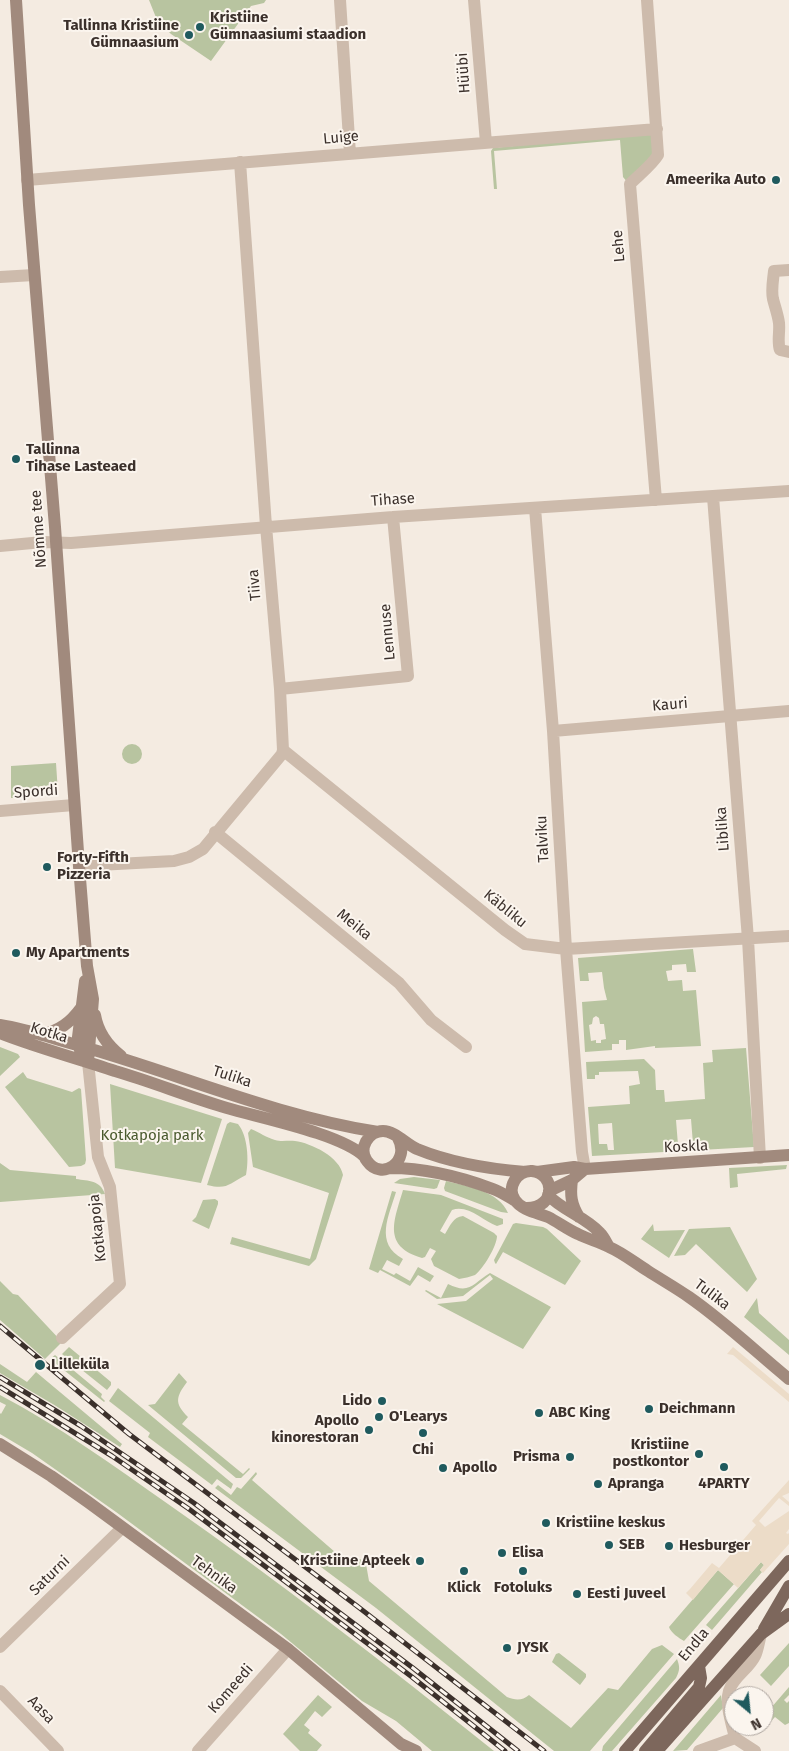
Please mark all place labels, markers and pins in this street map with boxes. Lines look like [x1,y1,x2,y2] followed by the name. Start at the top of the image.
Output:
[210,9,366,44] place label: Kristiine Gümnaasiumi staadion
[63,17,179,52] place label: Tallinna Kristiine Gümnaasium
[194,21,206,33] marker: Kristiine Gümnaasiumi staadion
[183,29,195,41] marker: Tallinna Kristiine Gümnaasium
[666,171,766,189] place label: Ameerika Auto
[770,174,782,186] marker: Ameerika Auto
[26,441,136,476] place label: Tallinna Tihase Lasteaed
[10,453,22,465] marker: Tallinna Tihase Lasteaed
[57,849,129,884] place label: Forty-Fifth Pizzeria
[41,861,53,873] marker: Forty-Fifth Pizzeria
[26,944,129,962] place label: My Apartments
[10,947,22,959] marker: My Apartments
[51,1356,109,1374] place label: Lilleküla
[33,1358,47,1372] marker: Lilleküla
[342,1392,372,1410] place label: Lido
[376,1395,388,1407] marker: Lido
[659,1400,735,1418] place label: Deichmann
[643,1403,655,1415] marker: Deichmann
[549,1404,610,1422] place label: ABC King
[533,1407,545,1419] marker: ABC King
[389,1408,447,1426] place label: O'Learys
[373,1411,385,1423] marker: O'Learys
[271,1412,359,1447] place label: Apollo kinorestoran
[363,1424,375,1436] marker: Apollo kinorestoran
[417,1427,429,1439] marker: Chi
[612,1436,689,1471] place label: Kristiine postkontor
[412,1441,434,1459] place label: Chi
[513,1448,560,1466] place label: Prisma
[693,1448,705,1460] marker: Kristiine postkontor
[564,1451,576,1463] marker: Prisma
[453,1459,497,1477] place label: Apollo
[718,1461,730,1473] marker: 4PARTY
[437,1462,449,1474] marker: Apollo
[608,1475,664,1493] place label: Apranga
[698,1475,750,1493] place label: 4PARTY
[592,1478,604,1490] marker: Apranga
[556,1514,665,1532] place label: Kristiine keskus
[540,1517,552,1529] marker: Kristiine keskus
[619,1536,645,1554] place label: SEB
[679,1537,750,1555] place label: Hesburger
[603,1539,615,1551] marker: SEB
[663,1540,675,1552] marker: Hesburger
[512,1544,544,1562] place label: Elisa
[496,1547,508,1559] marker: Elisa
[300,1552,410,1570] place label: Kristiine Apteek
[414,1555,426,1567] marker: Kristiine Apteek
[458,1565,470,1577] marker: Klick
[517,1565,529,1577] marker: Fotoluks
[447,1579,481,1597] place label: Klick
[494,1579,552,1597] place label: Fotoluks
[587,1585,666,1603] place label: Eesti Juveel
[571,1588,583,1600] marker: Eesti Juveel
[517,1639,548,1657] place label: JYSK
[501,1642,513,1654] marker: JYSK

